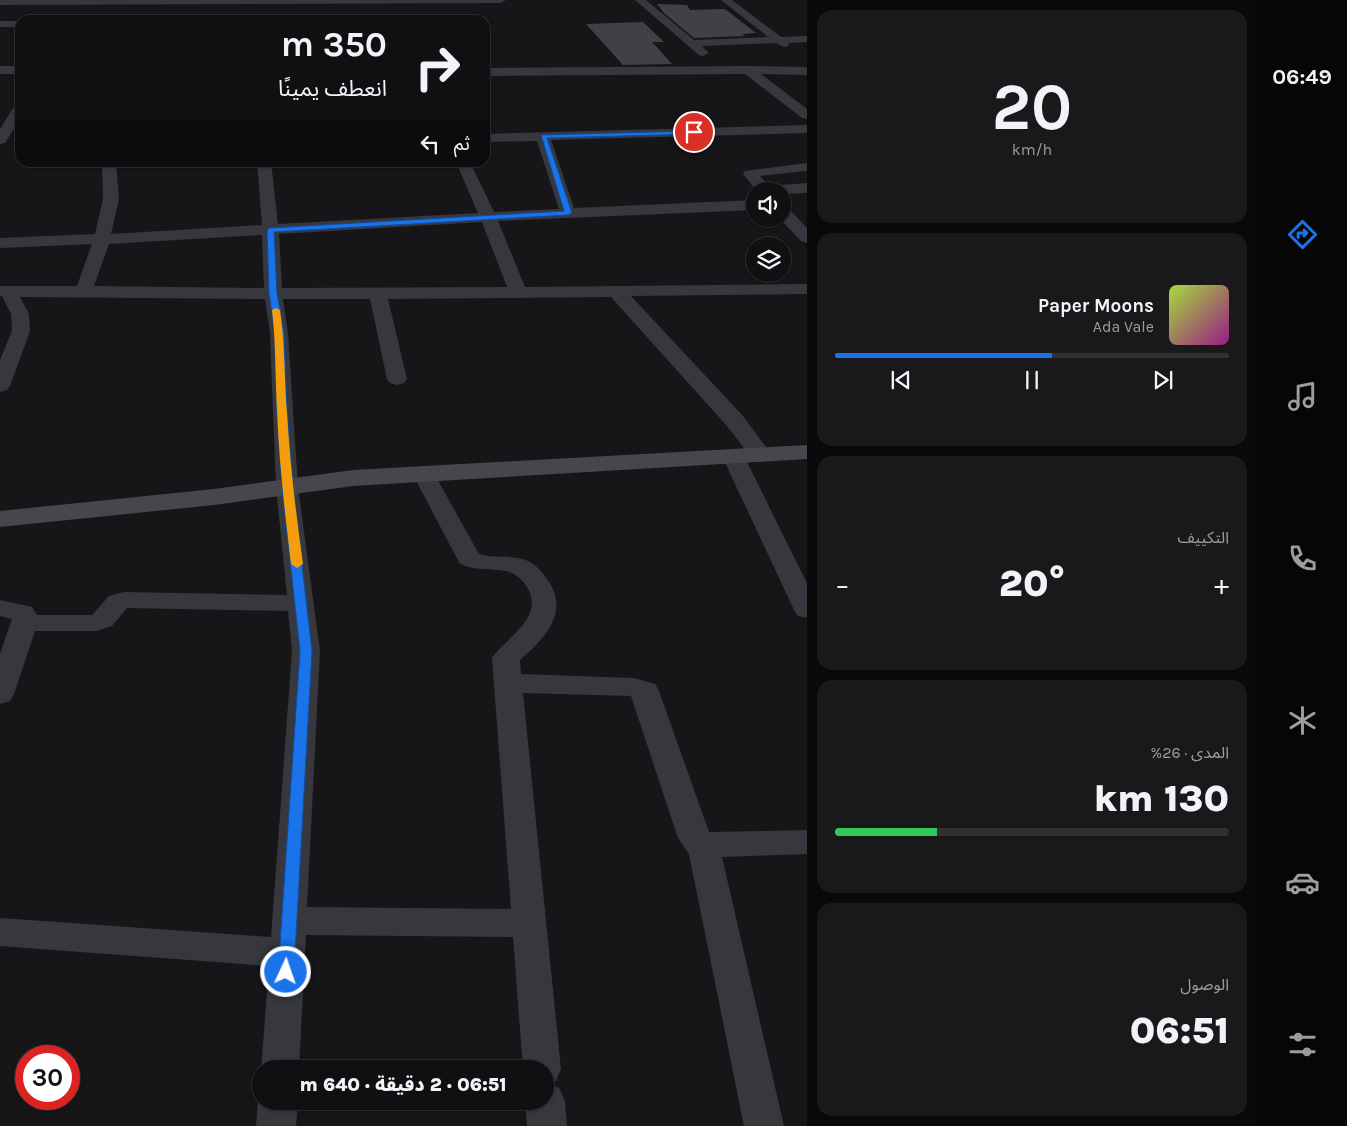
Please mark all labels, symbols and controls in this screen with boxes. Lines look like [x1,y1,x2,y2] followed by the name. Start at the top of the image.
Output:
[281,24,387,65] text: 350 m
[405,35,470,100] icon: right
[1272,64,1332,90] text: 06:49
[992,69,1072,145] text: 20
[278,76,387,102] text: انعطف يمينًا
[673,111,715,153] pin
[680,118,708,146] icon: arrive
[416,130,444,158] icon: left
[454,133,470,155] text: ثم
[1012,140,1052,159] text: km/h
[746,182,791,282] map controls
[746,182,791,227] button: sound
[1285,217,1320,252] icon: directions
[746,237,791,282] button: layers
[1038,295,1154,317] text: Paper Moons
[1093,317,1154,336] text: Ada Vale
[887,366,915,394] icon: previous
[1018,366,1046,394] icon: pause
[1149,366,1177,394] icon: next
[1285,379,1320,414] icon: music
[1177,528,1229,547] text: التكييف
[1285,541,1320,576] icon: phone
[999,561,1065,606] text: 20°
[835,568,850,601] text: −
[1214,568,1229,601] text: +
[1285,703,1320,738] icon: climate
[1151,743,1229,762] text: المدى · 26%
[1093,776,1229,821] text: 130 km
[1285,865,1320,900] icon: car
[259,945,311,997] position arrow
[1180,975,1229,994] text: الوصول
[1130,1008,1229,1053] text: 06:51
[1285,1027,1320,1062] icon: filters
[15,1045,80,1110] speed limit sign: 30
[300,1074,507,1096] text: 06:51 · 2 دقيقة · 640 m

